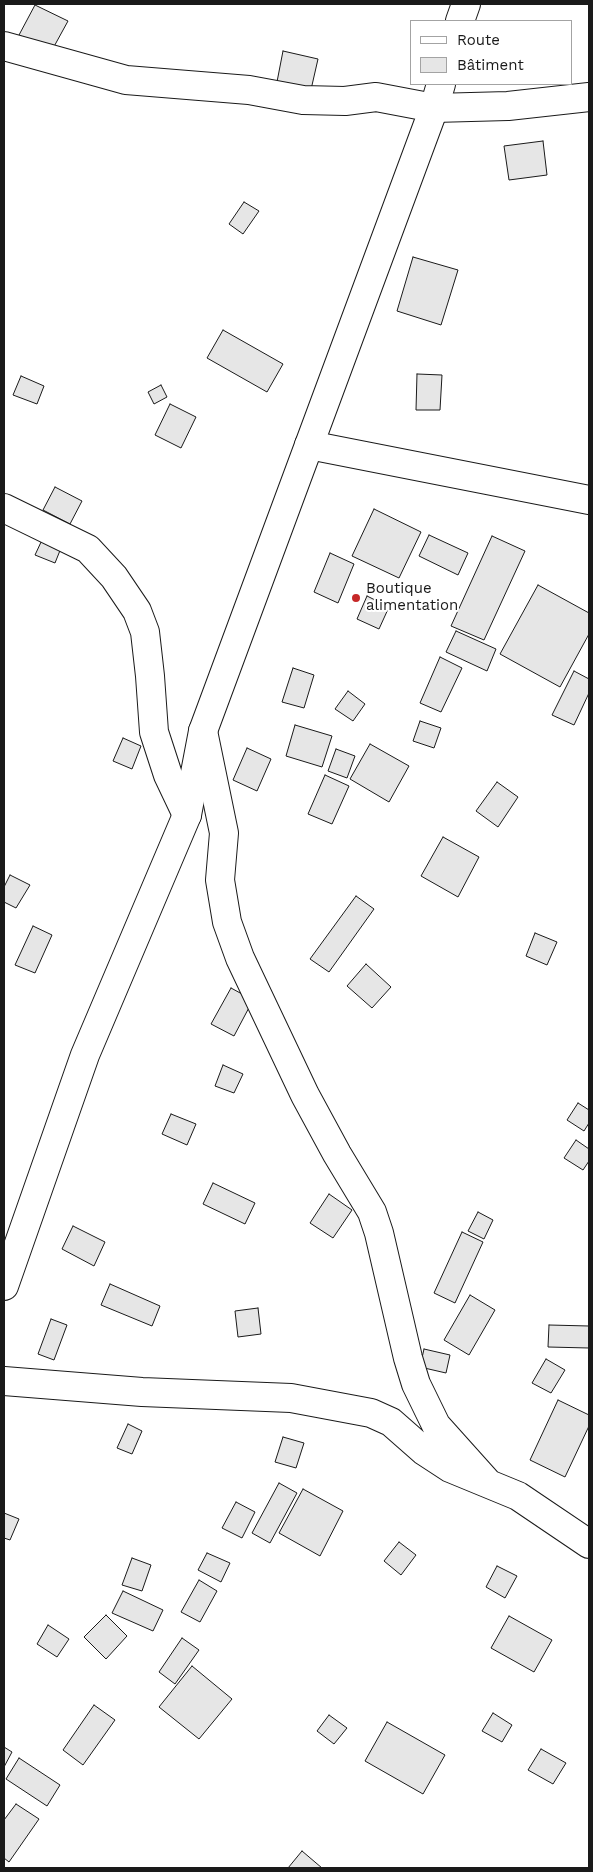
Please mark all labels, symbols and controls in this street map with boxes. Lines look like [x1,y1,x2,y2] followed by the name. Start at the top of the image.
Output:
[410,20,573,85] legend
[457,31,500,49] text: Route
[457,56,524,74] text: Bâtiment
[366,580,458,615] place label: Boutique alimentation
[350,592,362,604] marker: Boutique alimentation

